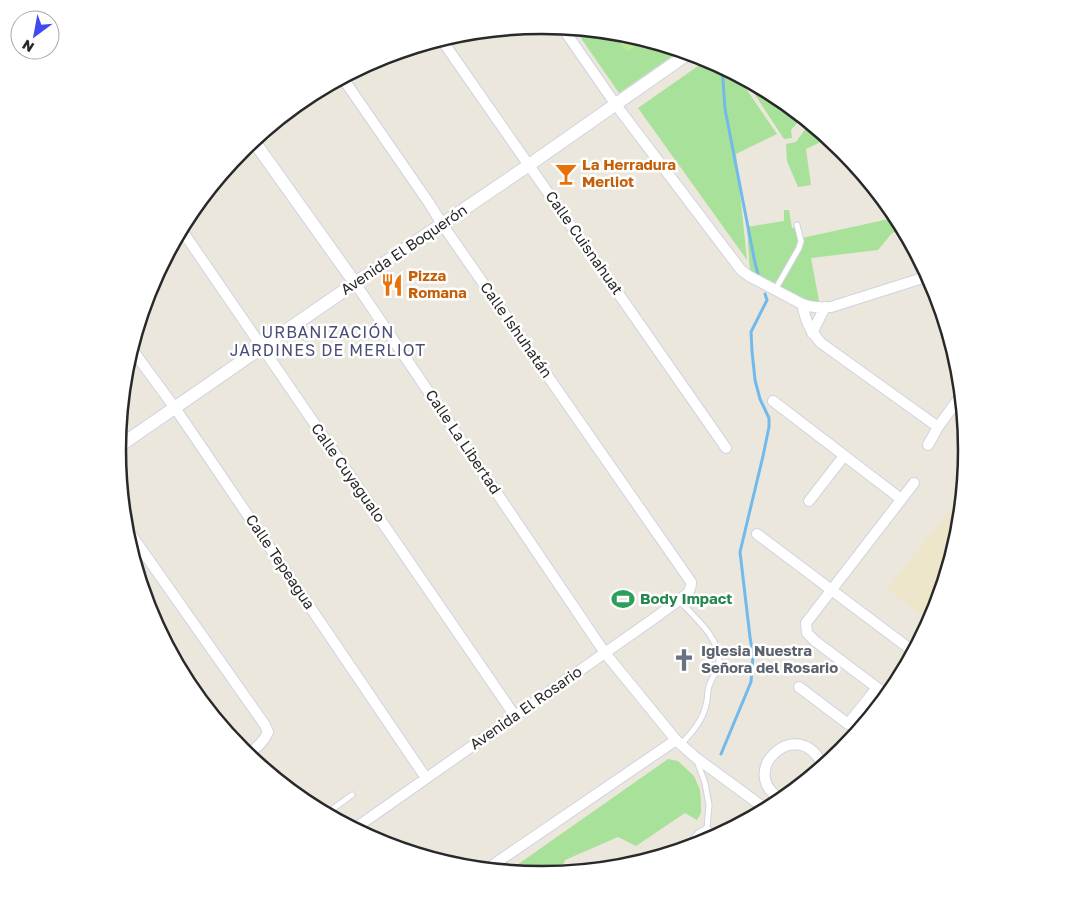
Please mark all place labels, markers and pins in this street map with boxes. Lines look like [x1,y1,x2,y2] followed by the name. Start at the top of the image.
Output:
[582,155,676,190] place label: La Herradura Merliot
[553,161,579,187] bar icon: La Herradura Merliot
[408,266,467,301] place label: Pizza Romana
[379,272,405,298] restaurant icon: Pizza Romana
[610,586,636,612] sports icon: Body Impact
[640,589,732,607] place label: Body Impact
[701,641,838,676] place label: Iglesia Nuestra Señora del Rosario
[671,647,697,673] church icon: Iglesia Nuestra Señora del Rosario

